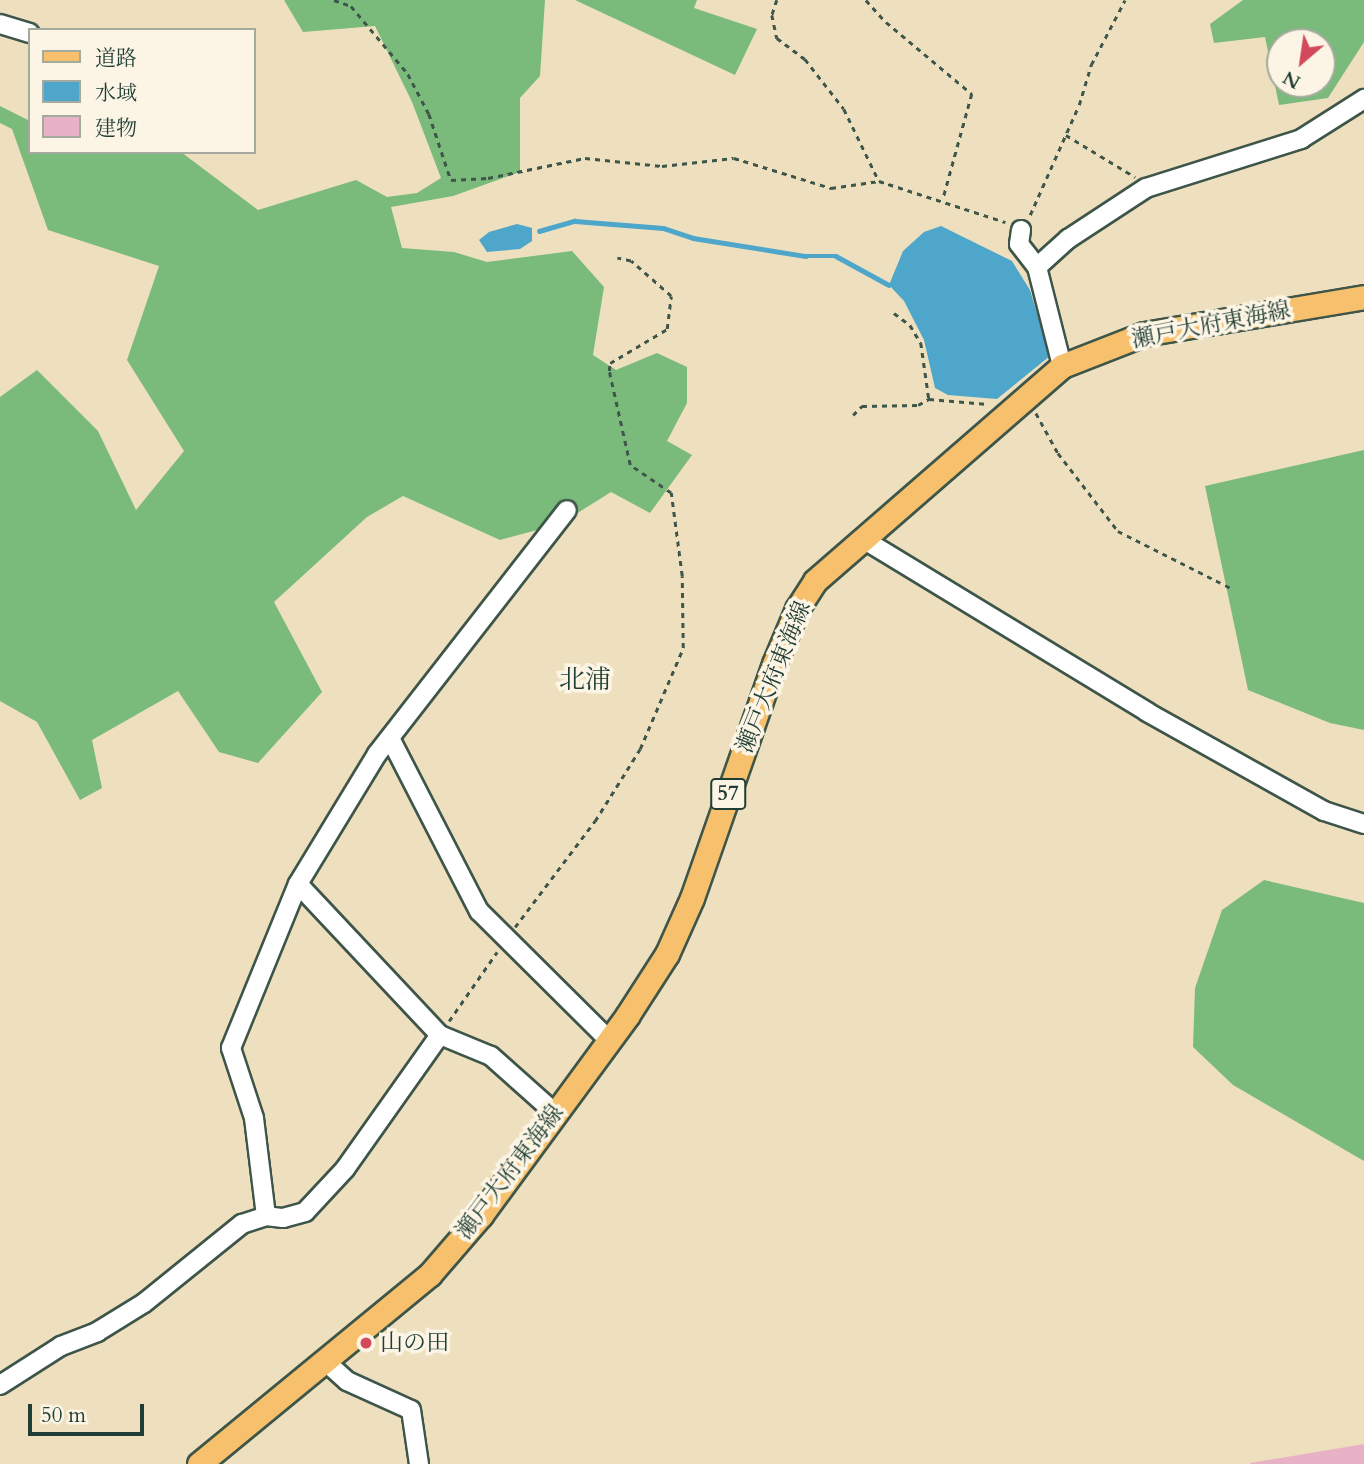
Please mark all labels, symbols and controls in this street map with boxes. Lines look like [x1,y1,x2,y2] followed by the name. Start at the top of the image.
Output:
[28,28,256,154] legend
[1266,28,1336,98] north arrow
[95,44,137,73] text: 道路
[1278,64,1305,95] text: N
[95,79,137,108] text: 水域
[95,114,137,143] text: 建物
[1129,296,1293,354] street label: 瀬戸大府東海線
[731,597,817,757] street label: 瀬戸大府東海線
[559,664,611,696] district label: 北浦
[709,776,747,812] road number: 57
[451,1099,569,1245] street label: 瀬戸大府東海線
[380,1329,449,1357] place label: 山の田
[358,1335,374,1351] marker: 山の田
[32,1390,147,1434] scale bar
[41,1401,86,1430] text: 50 m

